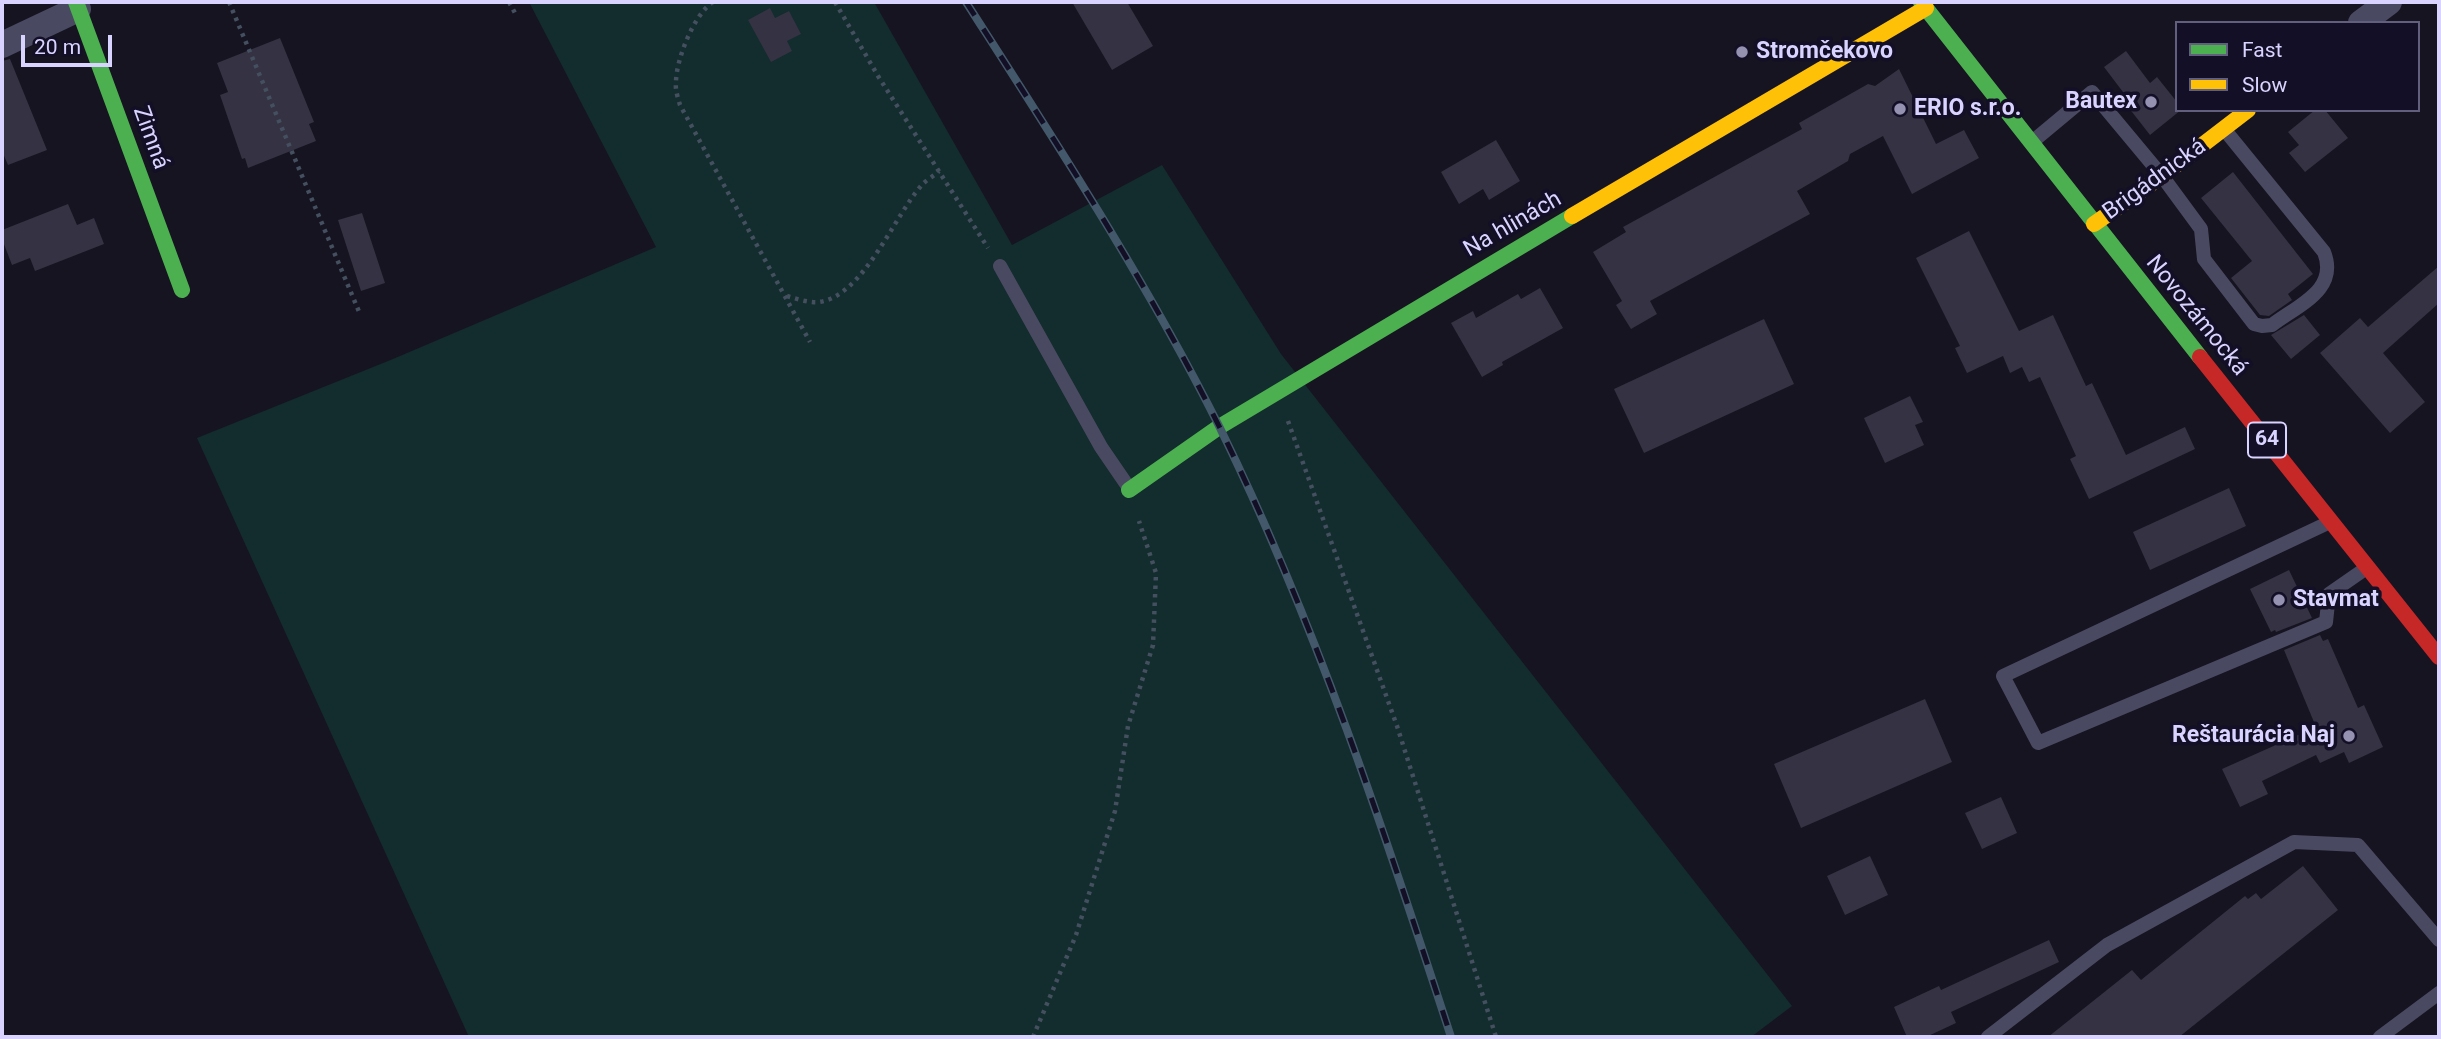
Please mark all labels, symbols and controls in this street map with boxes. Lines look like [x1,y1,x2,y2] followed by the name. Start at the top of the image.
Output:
[24,21,116,65] scale bar
[2175,21,2420,112] legend
[34,35,81,59] text: 20 m
[1756,38,1893,66] place label: Stromčekovo
[2242,38,2282,62] text: Fast
[1734,44,1750,60] marker: Stromčekovo
[2242,73,2287,97] text: Slow
[2065,88,2137,116] place label: Bautex
[2143,94,2159,110] marker: Bautex
[1914,95,2021,123] place label: ERIO s.r.o.
[1892,101,1908,117] marker: ERIO s.r.o.
[126,103,174,173] street label: Zimná
[2098,133,2212,227] street label: Brigádnická
[1459,186,1567,264] street label: Na hlinách
[2139,250,2253,382] street label: Novozámocká
[2248,422,2286,458] road number: 64
[2293,586,2379,614] place label: Stavmat
[2271,592,2287,608] marker: Stavmat
[2172,722,2335,750] place label: Reštaurácia Naj
[2341,728,2357,744] marker: Reštaurácia Naj

